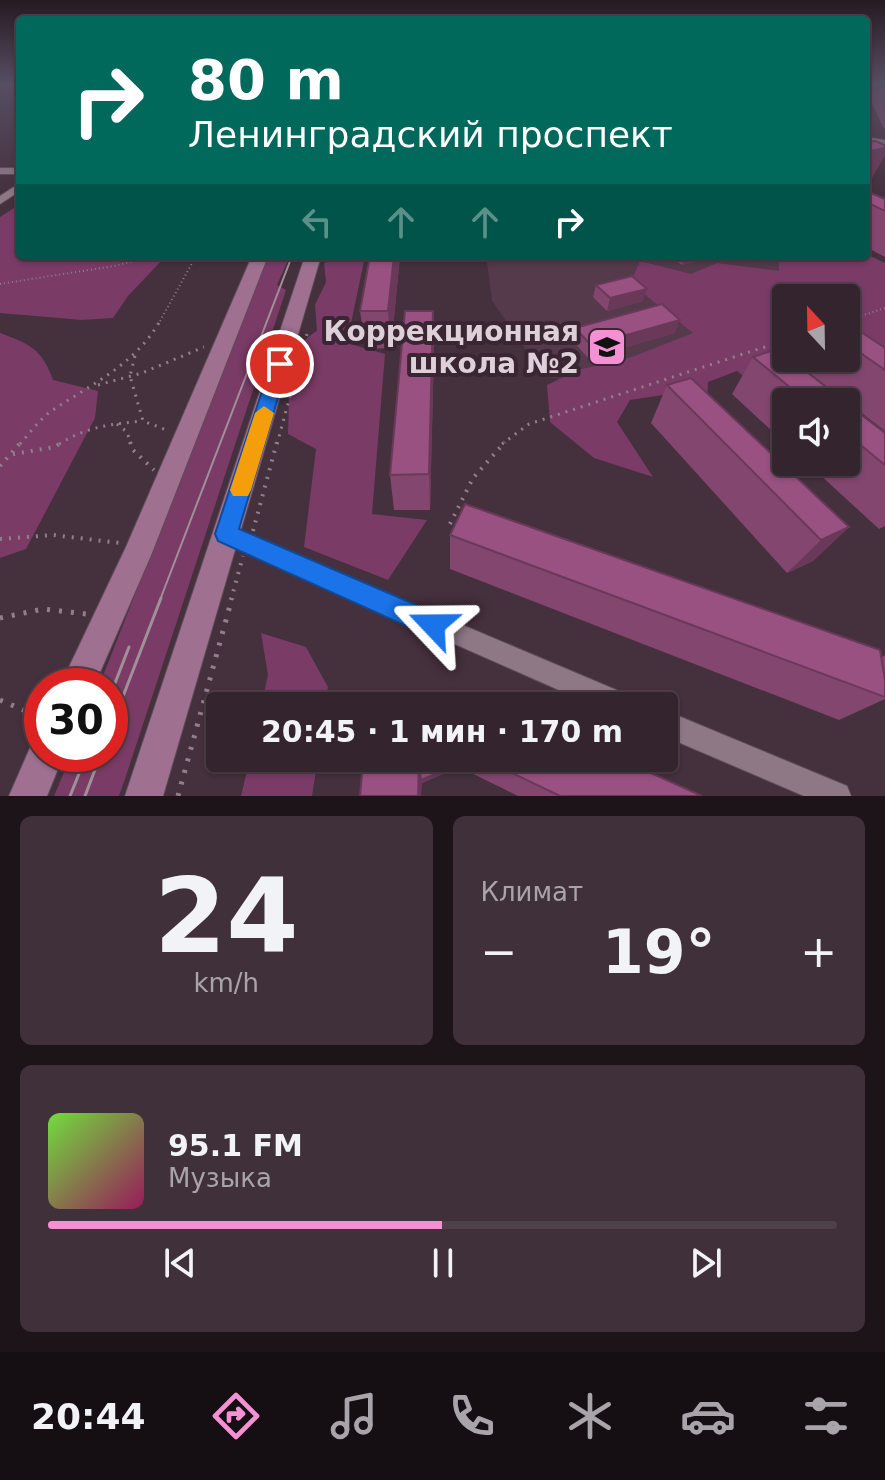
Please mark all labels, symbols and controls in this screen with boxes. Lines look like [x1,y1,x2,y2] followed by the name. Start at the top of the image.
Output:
[188,47,344,112] text: 80 m
[56,48,160,152] icon: right
[188,114,673,155] text: Ленинградский проспект
[295,200,339,244] icon: left
[379,200,423,244] icon: ahead
[463,200,507,244] icon: ahead
[547,200,591,244] icon: right
[772,284,860,372] north arrow
[772,284,860,476] map controls
[324,315,579,380] place label: Коррекционная школа №2
[586,326,628,368] school or university icon: Коррекционная школа №2
[246,330,314,398] pin
[258,342,302,386] icon: arrive
[772,388,860,476] button: sound
[391,583,475,667] position arrow
[24,668,128,772] speed limit sign: 30
[261,714,623,749] text: 20:45 · 1 мин · 170 m
[154,855,299,977] text: 24
[481,877,583,907] text: Климат
[602,917,716,987] text: 19°
[481,926,517,977] text: −
[800,926,837,977] text: +
[193,968,259,998] text: km/h
[168,1128,303,1163] text: 95.1 FM
[168,1163,272,1193] text: Музыка
[158,1241,202,1285] icon: previous
[421,1241,465,1285] icon: pause
[684,1241,728,1285] icon: next
[208,1388,264,1444] icon: directions
[326,1388,382,1444] icon: music
[444,1388,500,1444] icon: phone
[562,1388,618,1444] icon: climate
[680,1388,736,1444] icon: car
[798,1388,854,1444] icon: filters
[31,1396,146,1437] text: 20:44

